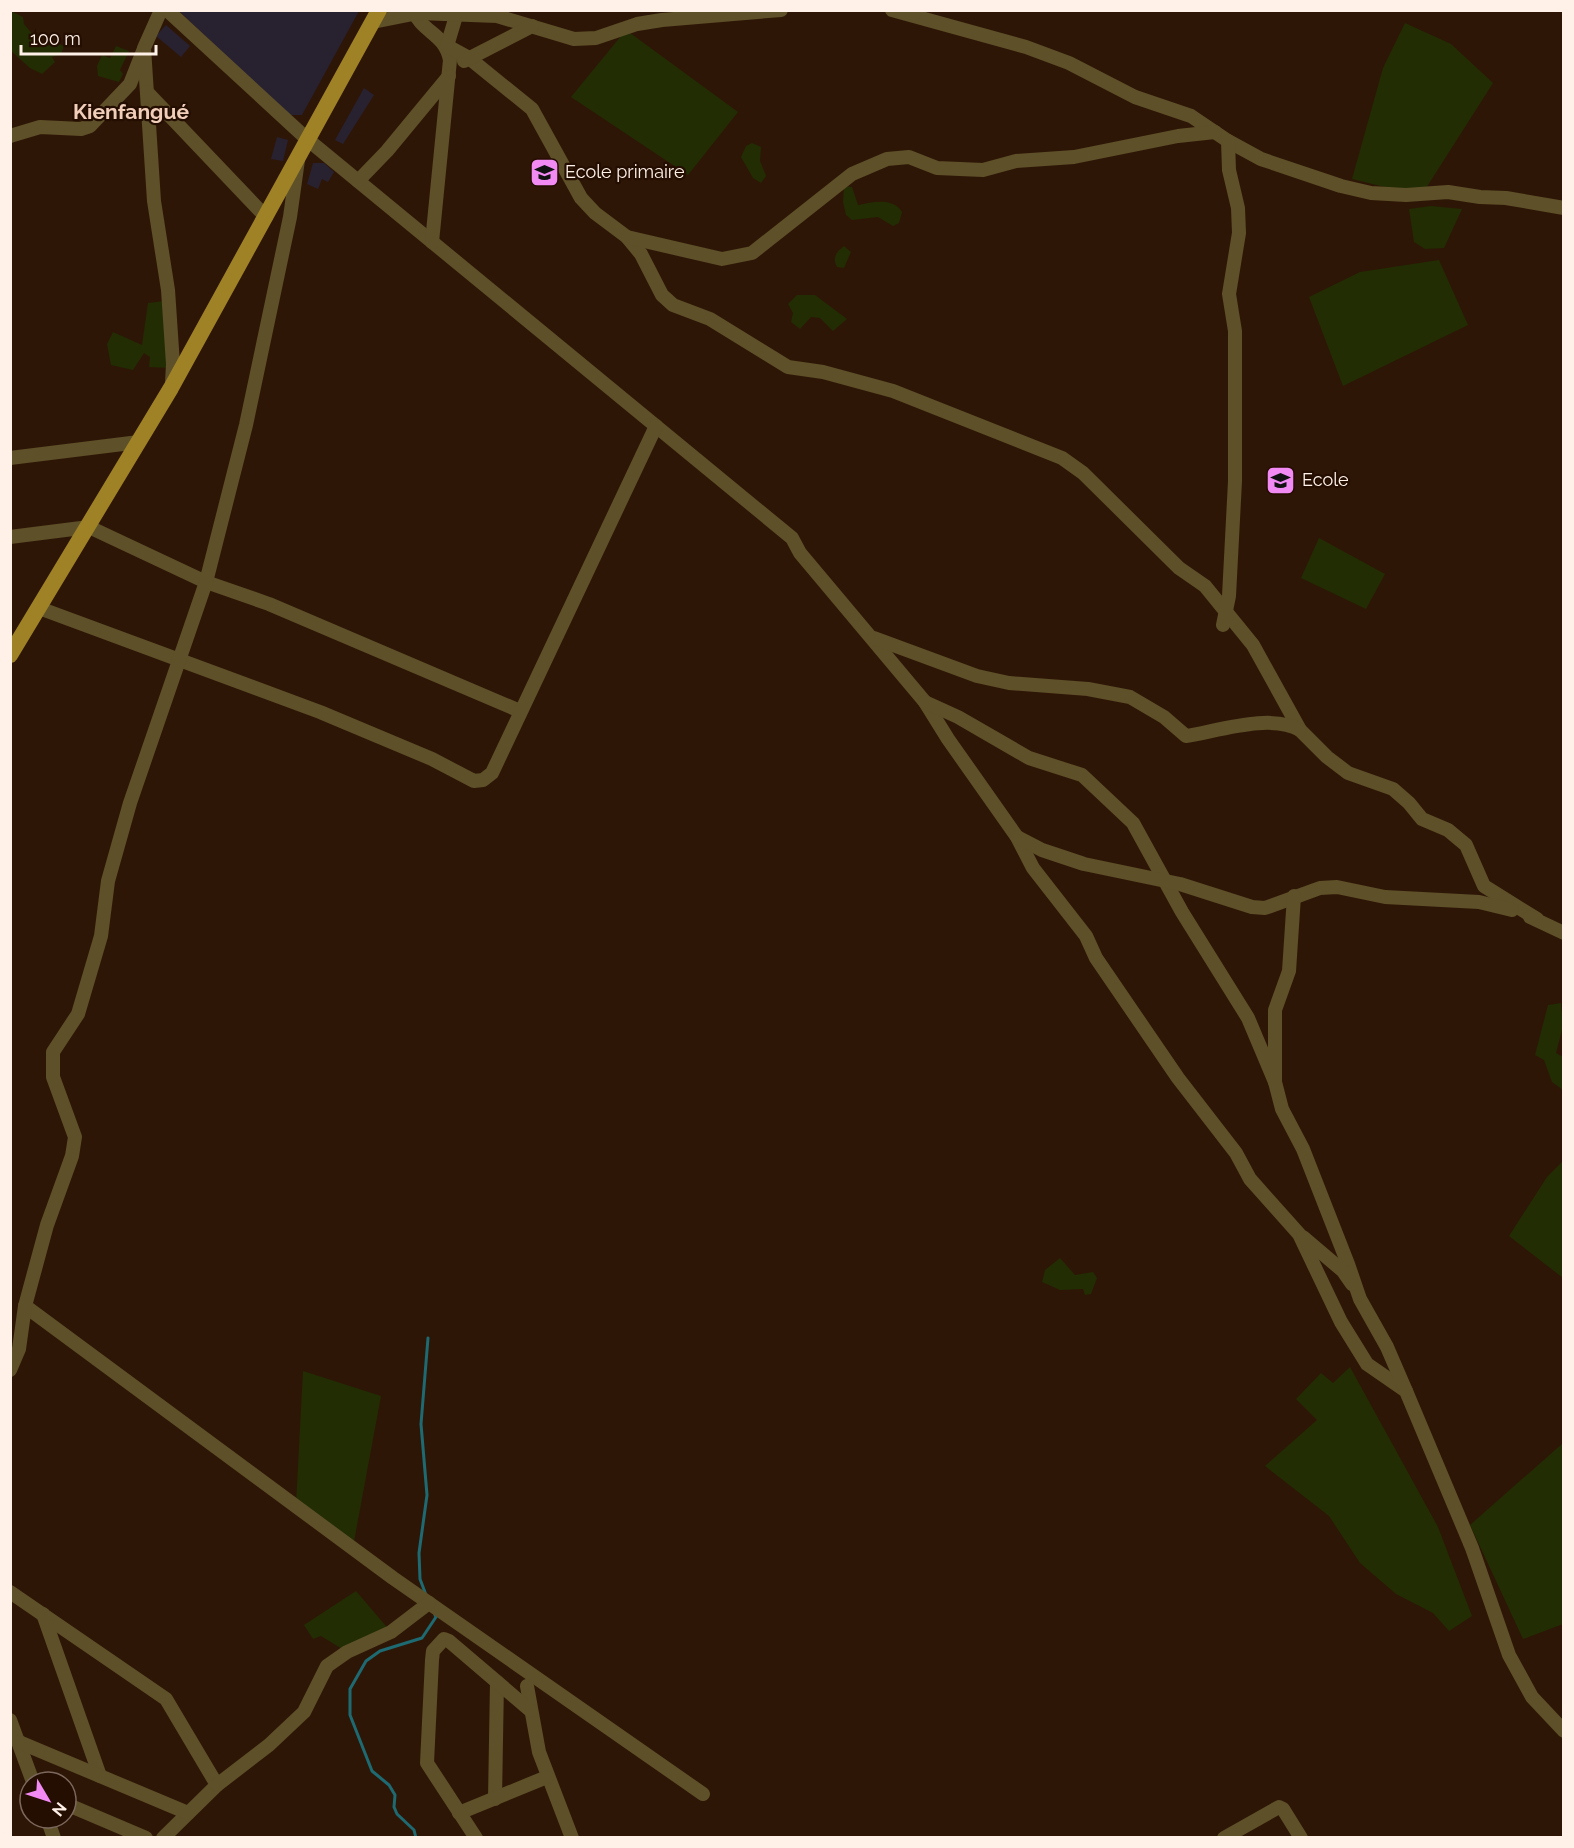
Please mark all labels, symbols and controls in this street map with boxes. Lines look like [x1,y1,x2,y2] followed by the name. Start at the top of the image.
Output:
[21,18,156,56] scale bar
[30,28,81,49] text: 100 m
[73,99,189,124] district label: Kienfangué
[528,156,560,188] school or university icon: Ecole primaire
[565,161,685,182] place label: Ecole primaire
[1265,464,1297,496] school or university icon: Ecole
[1302,469,1349,490] place label: Ecole
[18,1770,78,1830] north arrow
[48,1798,70,1820] text: N

